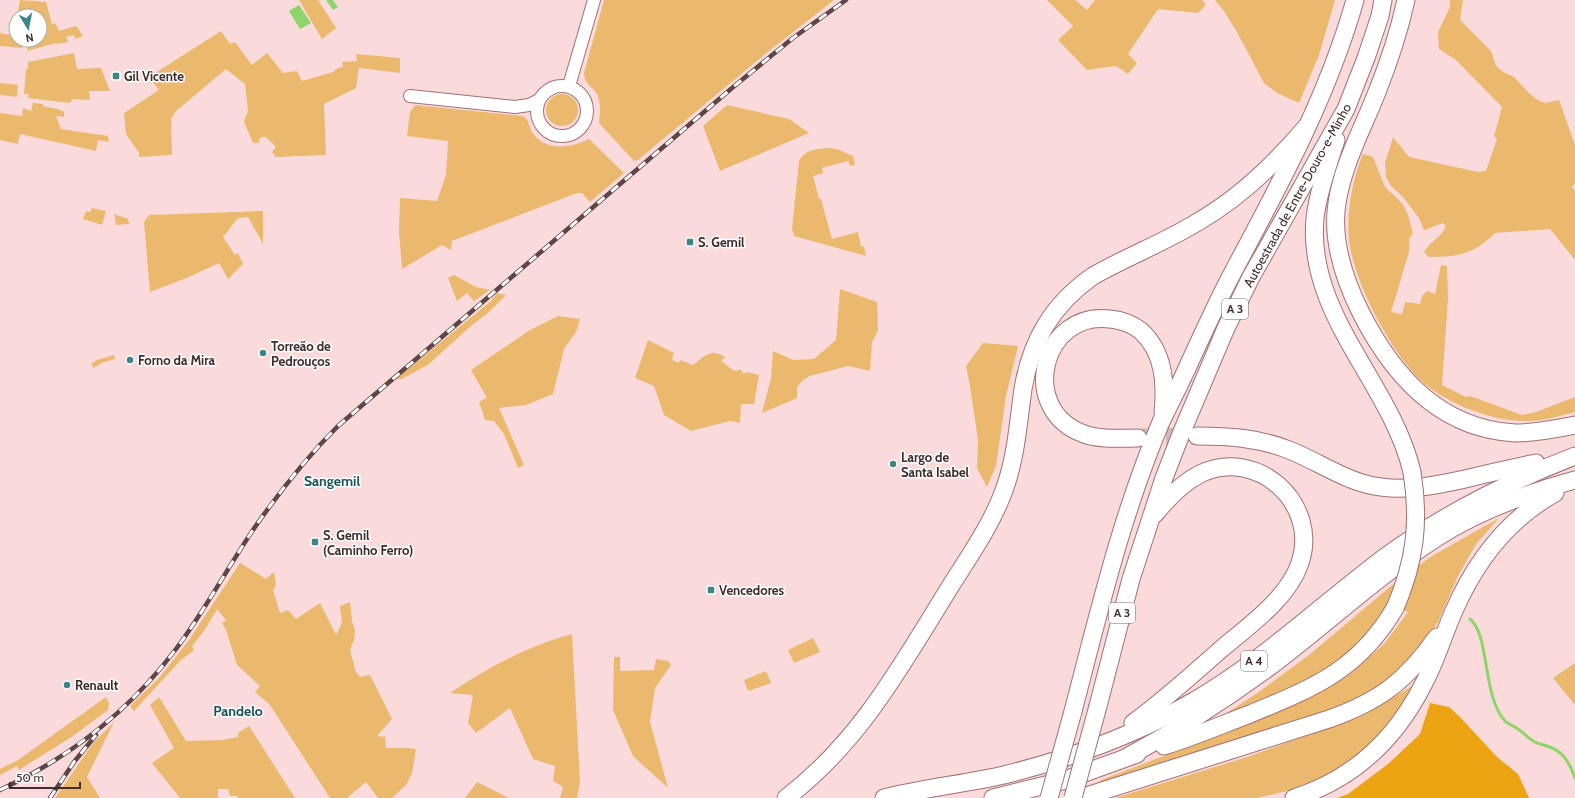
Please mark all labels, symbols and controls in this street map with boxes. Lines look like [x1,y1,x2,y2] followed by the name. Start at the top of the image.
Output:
[8,8,48,48] north arrow
[25,30,35,45] text: N
[124,68,184,84] place label: Gil Vicente
[111,71,121,81] marker: Gil Vicente
[1240,100,1354,290] street label: Autoestrada de Entre-Douro-e-Minho
[698,234,745,250] place label: S. Gemil
[685,237,695,247] marker: S. Gemil
[1222,299,1248,319] road number: A 3
[271,338,331,369] place label: Torreão de Pedrouços
[258,348,268,358] marker: Torreão de Pedrouços
[138,352,215,368] place label: Forno da Mira
[125,355,135,365] marker: Forno da Mira
[901,449,970,480] place label: Largo de Santa Isabel
[888,459,898,469] marker: Largo de Santa Isabel
[304,472,360,490] district label: Sangemil
[323,527,413,558] place label: S. Gemil (Caminho Ferro)
[310,537,320,547] marker: S. Gemil (Caminho Ferro)
[719,582,785,598] place label: Vencedores
[706,585,716,595] marker: Vencedores
[1109,603,1135,623] road number: A 3
[1241,651,1267,671] road number: A 4
[75,677,119,693] place label: Renault
[62,680,72,690] marker: Renault
[213,702,263,720] district label: Pandelo
[10,764,80,790] scale bar
[16,770,44,785] text: 50 m

